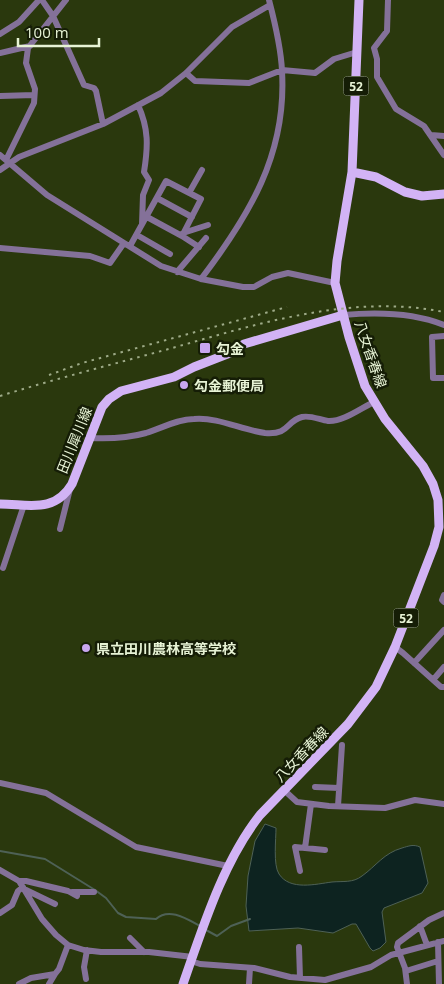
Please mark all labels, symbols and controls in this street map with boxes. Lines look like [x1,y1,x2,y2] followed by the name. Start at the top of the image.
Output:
[18,15,99,47] scale bar
[25,22,69,42] text: 100 m
[344,76,368,95] road number: 52
[351,318,391,390] street label: 八女香春線
[216,339,244,358] place label: 勾金
[198,341,212,355] marker: 勾金
[194,376,264,395] place label: 勾金郵便局
[178,379,190,391] marker: 勾金郵便局
[52,404,96,476] street label: 田川犀川線
[394,608,418,628] road number: 52
[96,639,236,658] place label: 県立田川農林高等学校
[80,642,92,654] marker: 県立田川農林高等学校
[270,722,332,786] street label: 八女香春線

